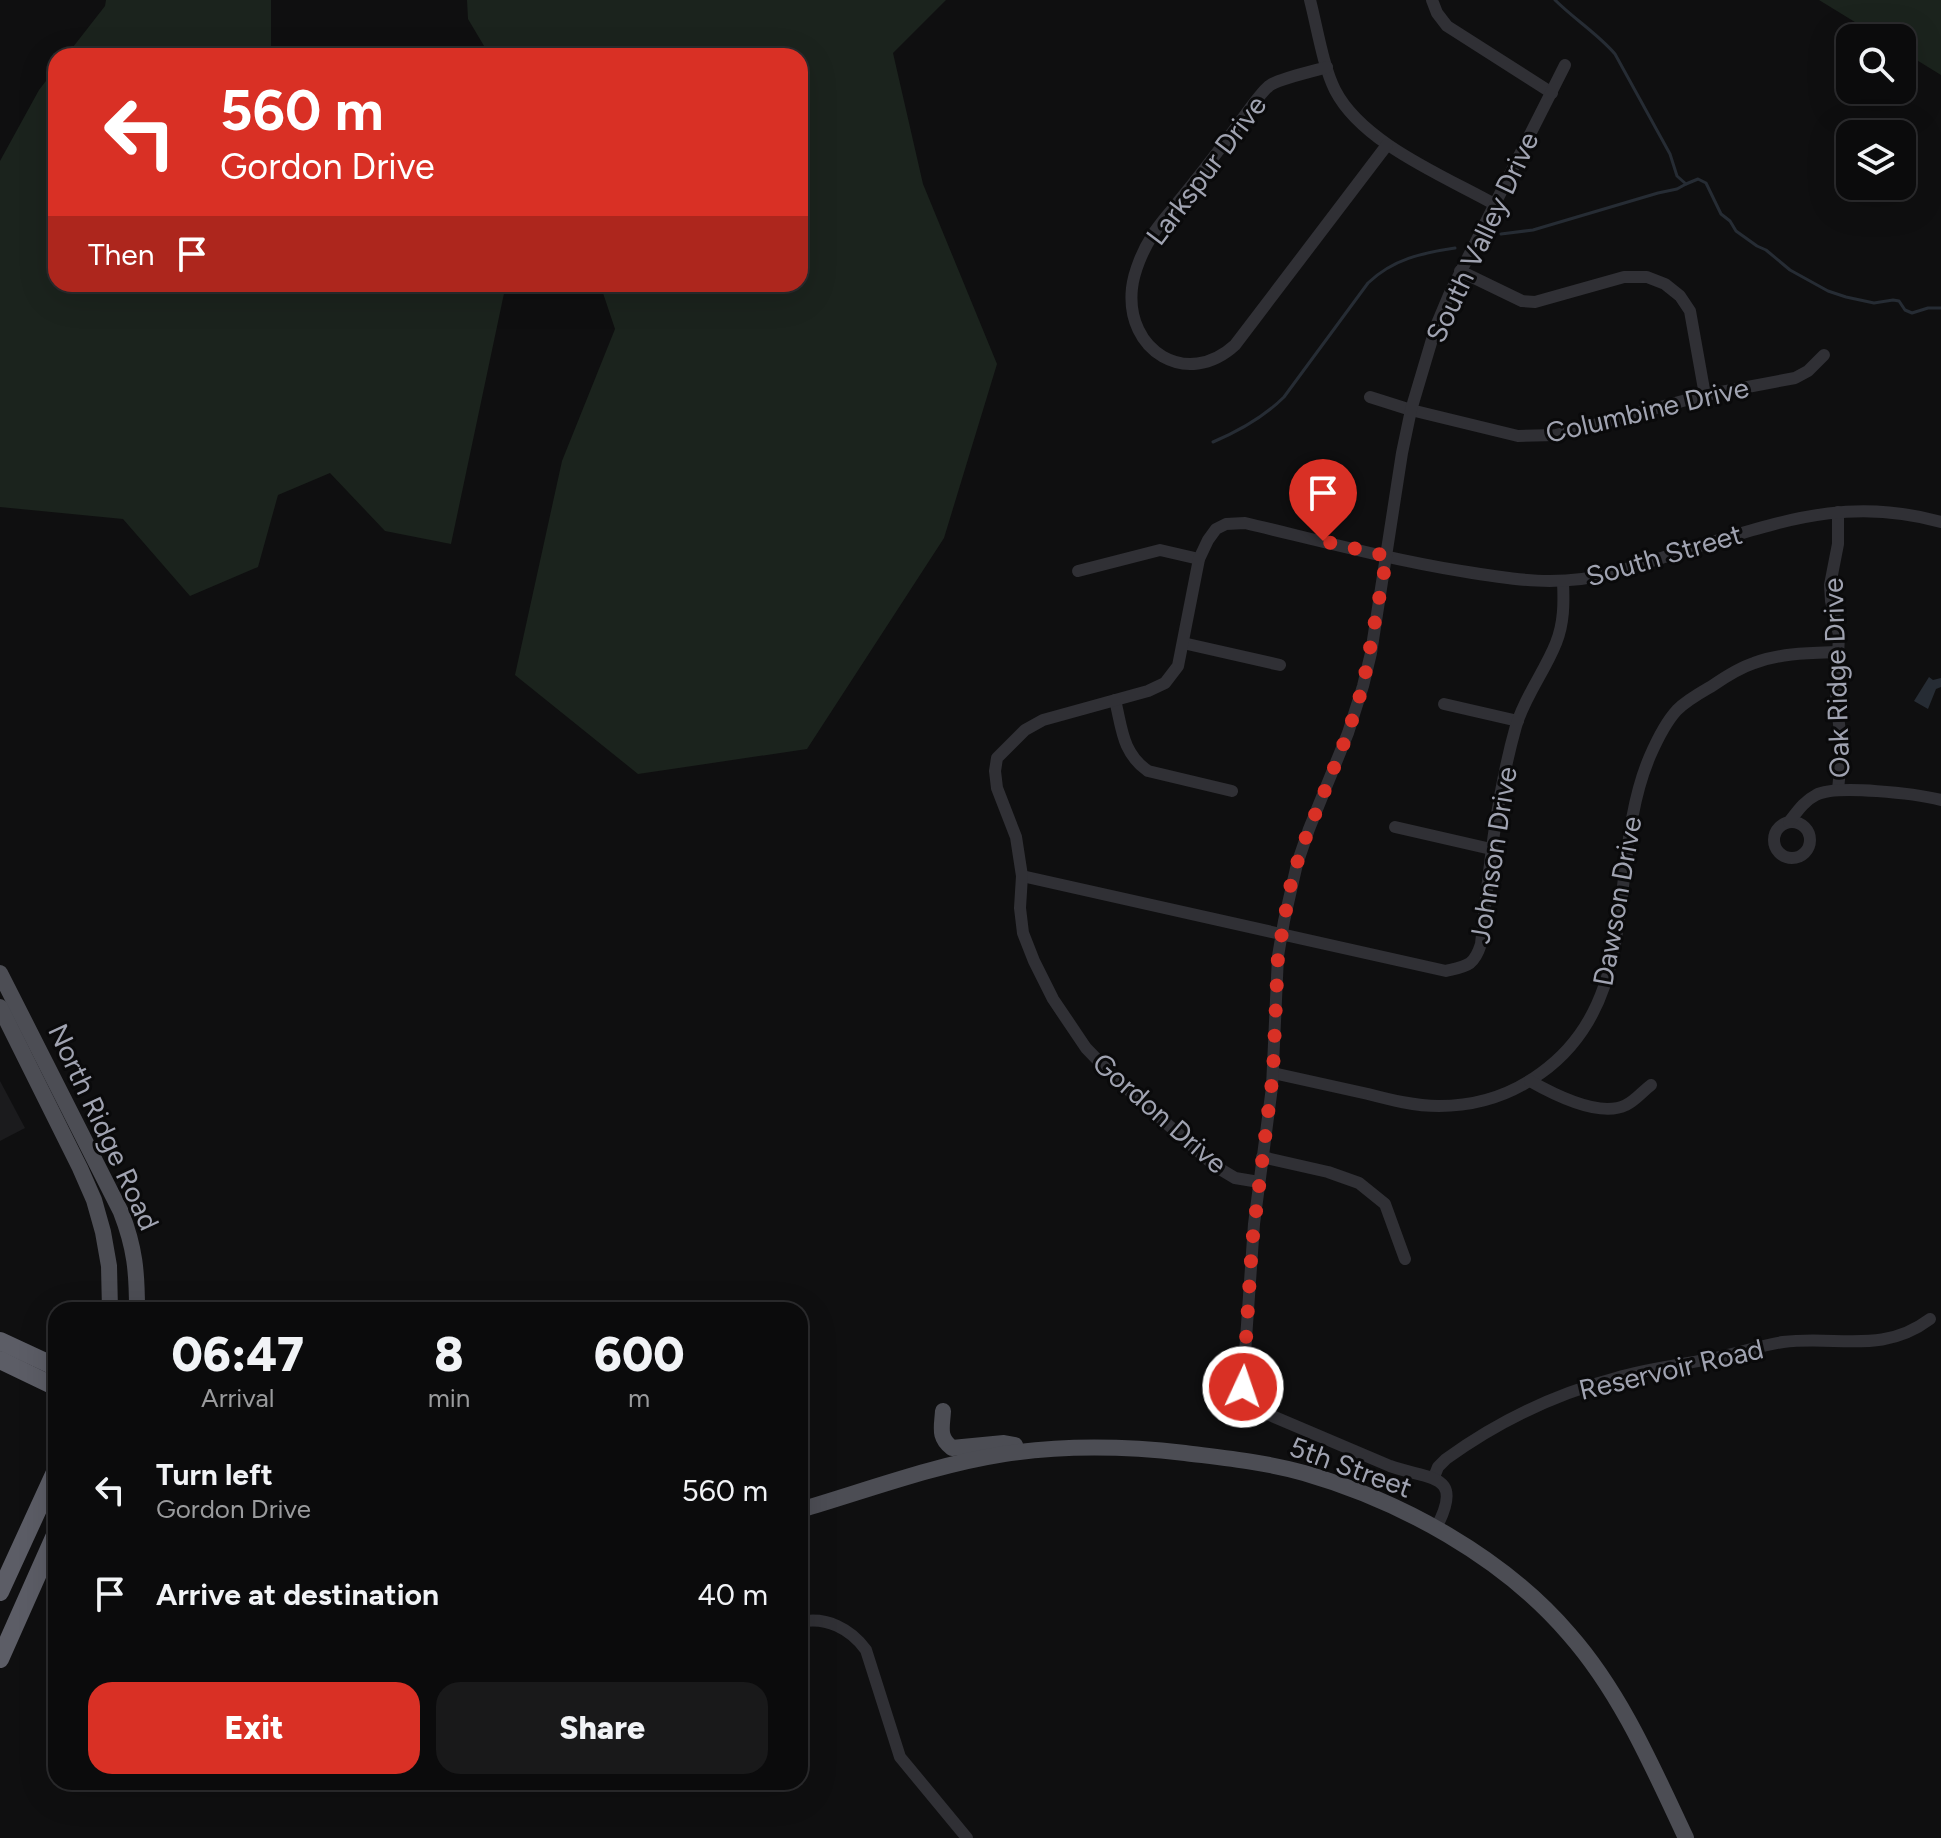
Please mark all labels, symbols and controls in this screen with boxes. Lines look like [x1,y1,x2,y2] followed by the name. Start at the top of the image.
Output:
[1836,24,1916,200] map controls
[1836,24,1916,104] button: search
[220,77,383,144] text: 560 m
[88,80,192,184] icon: left
[1139,89,1273,251] street label: Larkspur Drive
[1836,120,1916,200] button: layers
[1418,126,1546,348] street label: South Valley Drive
[220,145,435,188] text: Gordon Drive
[170,232,214,276] icon: arrive
[88,236,154,273] text: Then
[1542,370,1752,450] street label: Columbine Drive
[1289,459,1357,541] pin
[1301,471,1345,515] icon: arrive
[1582,517,1746,593] street label: South Street
[1816,577,1856,779] street label: Oak Ridge Drive
[1462,764,1524,946] street label: Johnson Drive
[1585,813,1649,989] street label: Dawson Drive
[41,1018,167,1236] street label: North Ridge Road
[1086,1045,1234,1181] street label: Gordon Drive
[171,1325,304,1383] text: 06:47
[434,1325,464,1383] text: 8
[594,1325,685,1383] text: 600
[1575,1331,1767,1407] street label: Reservoir Road
[1201,1345,1285,1429] position arrow
[201,1382,275,1414] text: Arrival
[428,1382,470,1414] text: min
[628,1382,650,1414] text: m
[1285,1429,1417,1505] street label: 5th Street
[156,1456,273,1493] text: Turn left
[88,1468,132,1512] icon: left
[682,1472,768,1509] text: 560 m
[156,1493,311,1525] text: Gordon Drive
[88,1572,132,1616] icon: arrive
[156,1576,439,1613] text: Arrive at destination
[697,1576,768,1613] text: 40 m
[88,1682,420,1774] button: Exit
[436,1682,768,1774] button: Share

